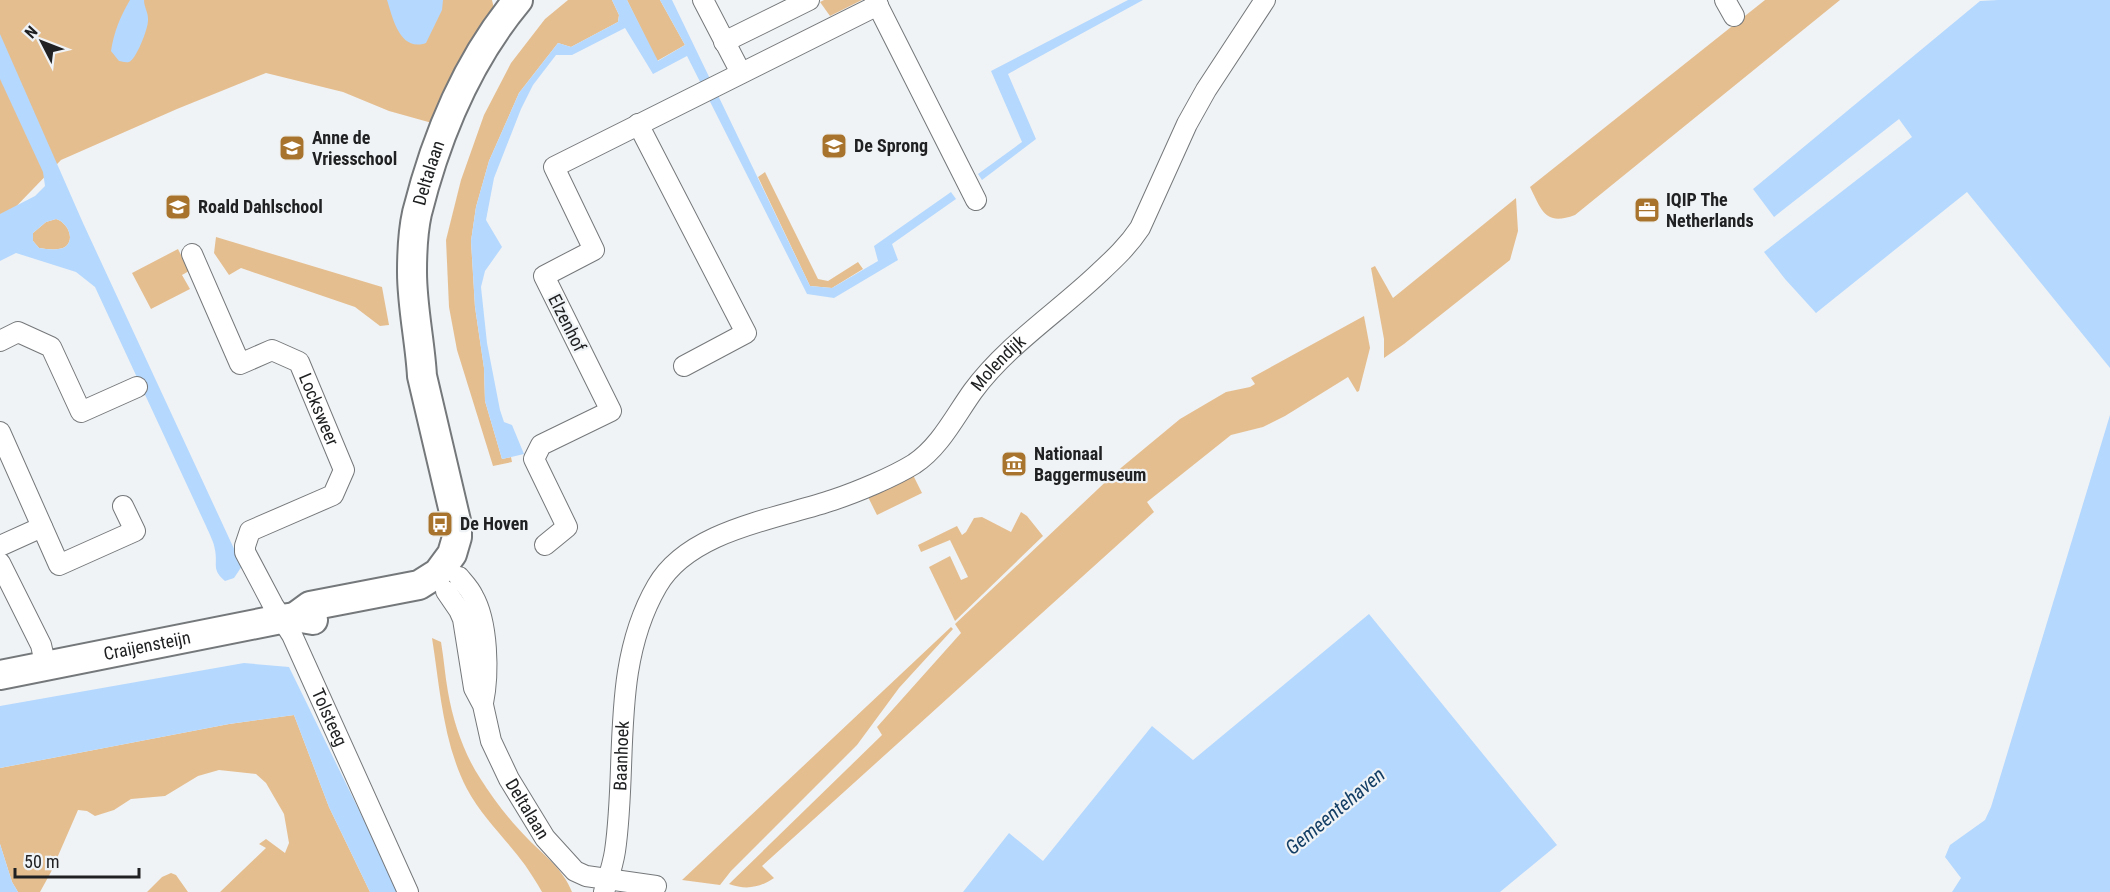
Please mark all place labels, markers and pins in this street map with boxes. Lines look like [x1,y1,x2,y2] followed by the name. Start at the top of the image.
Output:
[312,127,397,169] place label: Anne de Vriesschool
[819,131,849,161] school or university icon: De Sprong
[277,133,307,163] school or university icon: Anne de Vriesschool
[854,135,928,156] place label: De Sprong
[1666,189,1754,231] place label: IQIP The Netherlands
[163,192,193,222] school or university icon: Roald Dahlschool
[1632,195,1662,225] office icon: IQIP The Netherlands
[198,196,323,217] place label: Roald Dahlschool
[1034,443,1146,485] place label: Nationaal Baggermuseum
[999,449,1029,479] museum icon: Nationaal Baggermuseum
[425,509,455,539] bus stop icon: De Hoven
[460,513,528,534] place label: De Hoven

